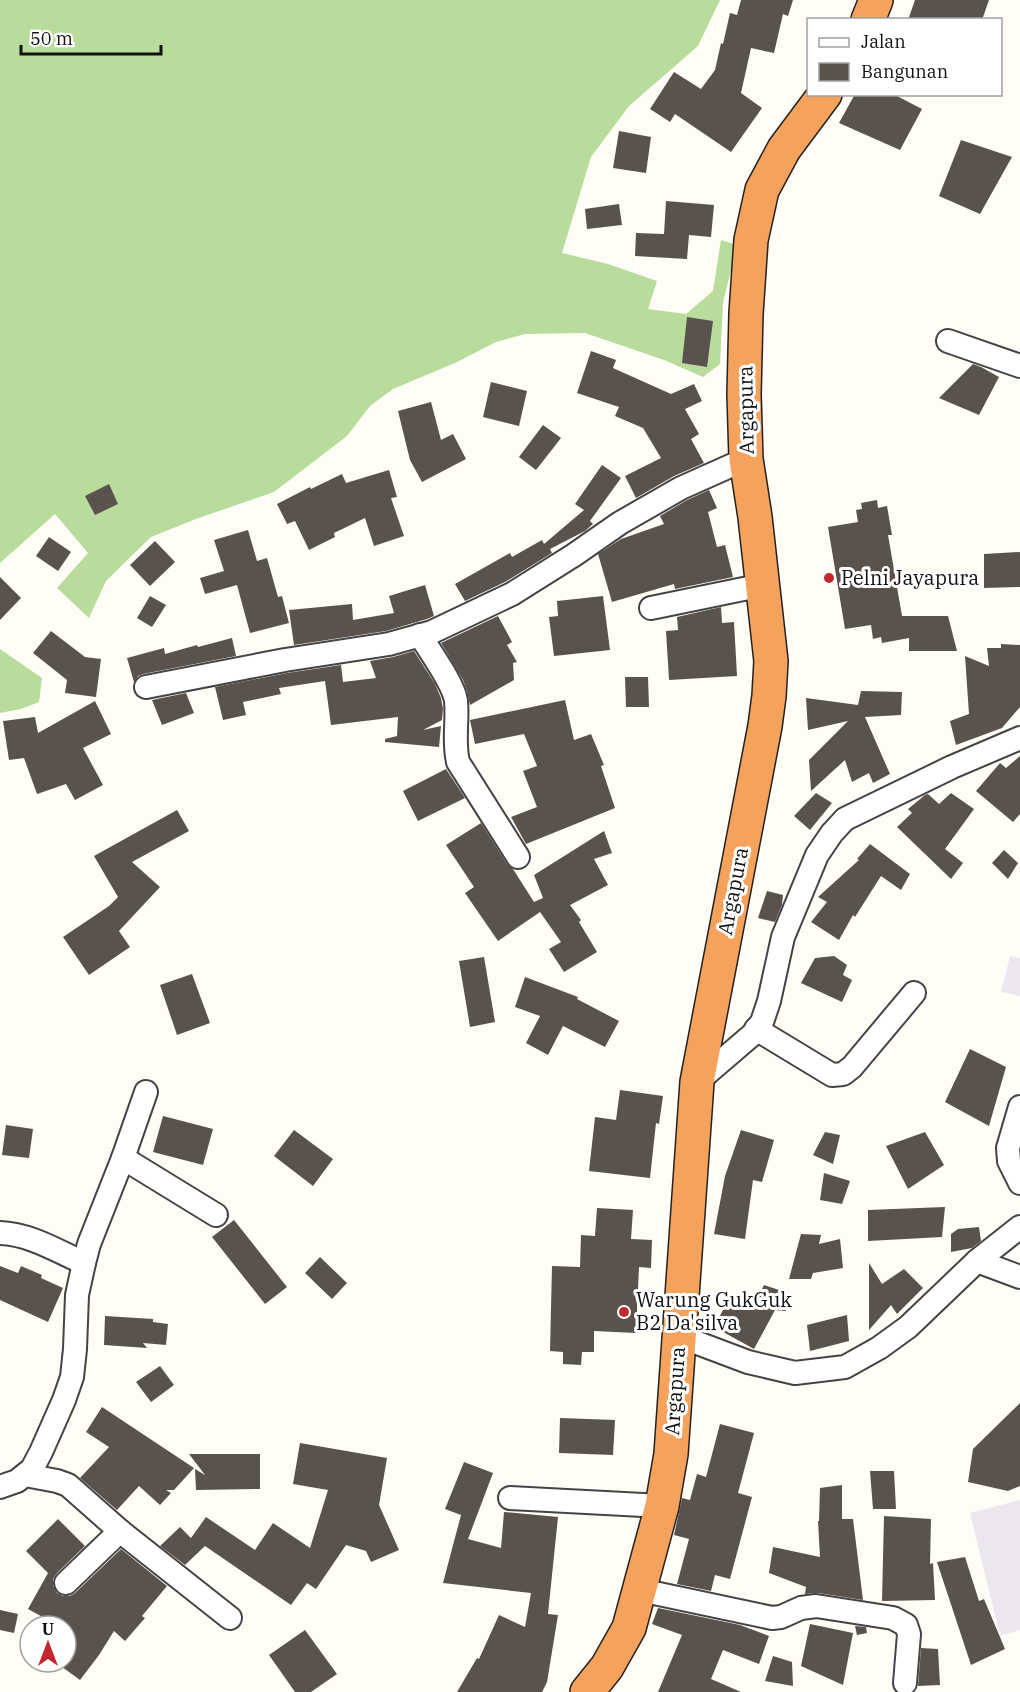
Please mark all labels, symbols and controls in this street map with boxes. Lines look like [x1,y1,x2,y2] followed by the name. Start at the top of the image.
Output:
[21,18,160,56] scale bar
[807,18,1002,96] legend
[30,27,73,50] text: 50 m
[861,30,906,53] text: Jalan
[861,60,948,83] text: Bangunan
[731,365,760,455] street label: Argapura
[841,564,979,591] place label: Pelni Jayapura
[822,571,836,585] marker: Pelni Jayapura
[711,845,754,937] street label: Argapura
[636,1286,792,1336] place label: Warung GukGuk B2 Da'silva
[617,1305,631,1319] marker: Warung GukGuk B2 Da'silva
[658,1346,691,1436] street label: Argapura
[18,1614,78,1674] north arrow
[42,1619,54,1639] text: U

